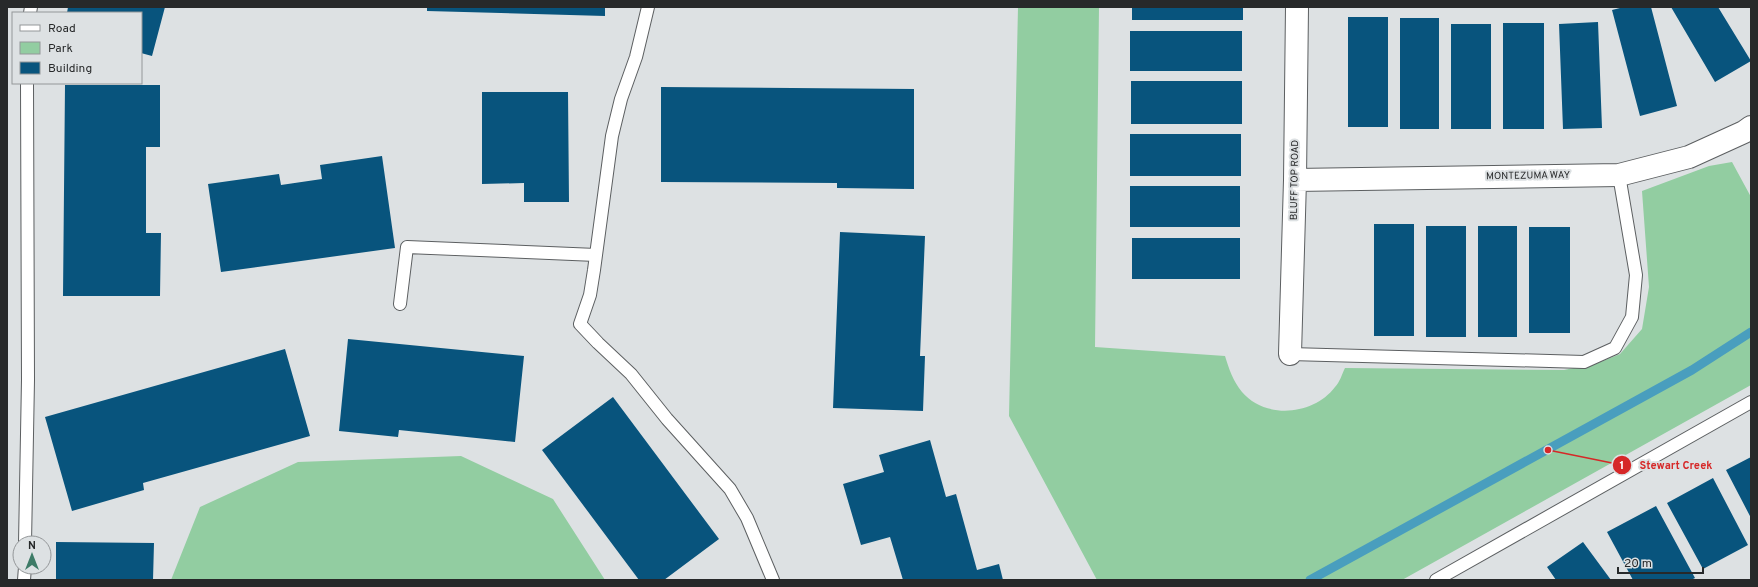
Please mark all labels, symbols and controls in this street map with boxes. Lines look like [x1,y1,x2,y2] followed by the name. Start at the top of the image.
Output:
[12,12,142,84] legend
[48,21,76,37] text: Road
[48,41,73,57] text: Park
[48,61,92,77] text: Building
[1288,140,1302,220] street label: BLUFF TOP ROAD
[1486,169,1571,183] street label: MONTEZUMA WAY
[1612,453,1721,476] callout: Stewart Creek
[1620,458,1624,474] text: 1
[1640,459,1712,473] text: Stewart Creek
[12,535,52,575] north arrow
[28,539,36,553] text: N
[1618,549,1703,575] scale bar
[1624,556,1652,572] text: 20 m

